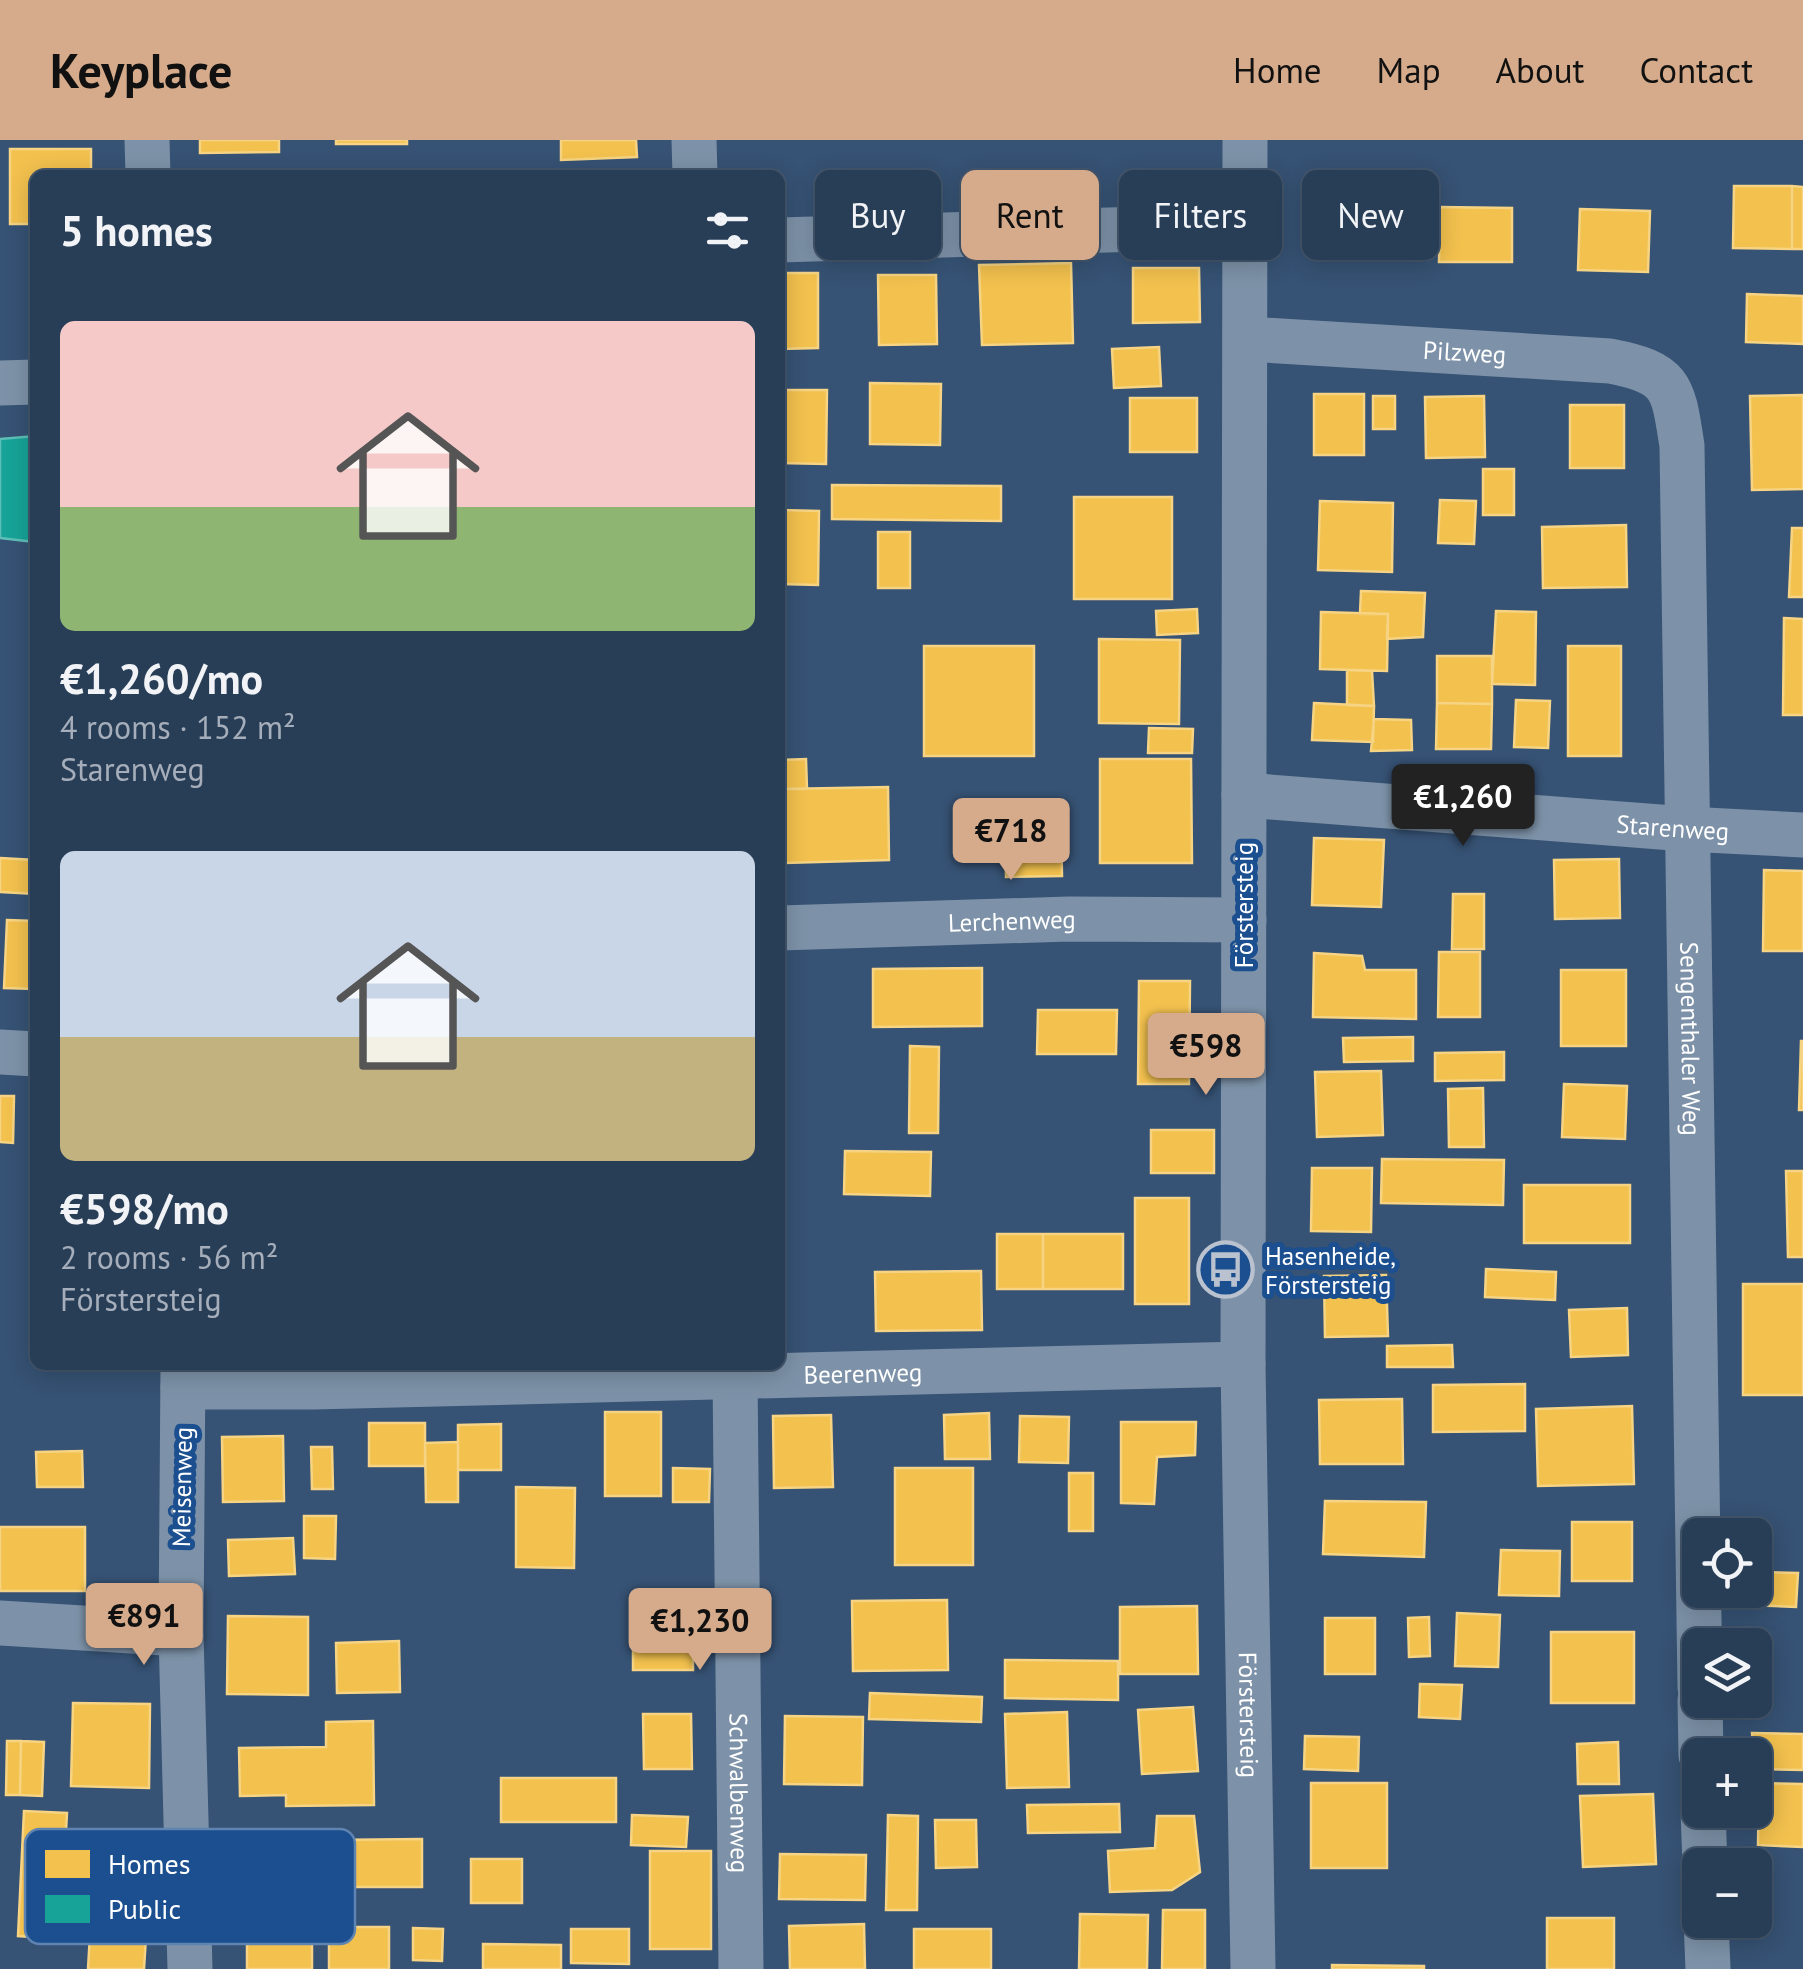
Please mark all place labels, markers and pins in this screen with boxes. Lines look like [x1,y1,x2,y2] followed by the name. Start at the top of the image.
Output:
[1382,764,1544,849] pin: €1,260
[952,798,1070,883] pin: €718
[1147,1013,1265,1098] pin: €598
[1196,1240,1256,1300] bus stop icon: Hasenheide, Förstersteig
[1265,1240,1396,1301] place label: Hasenheide, Förstersteig
[85,1583,203,1668] pin: €891
[619,1588,781,1673] pin: €1,230

